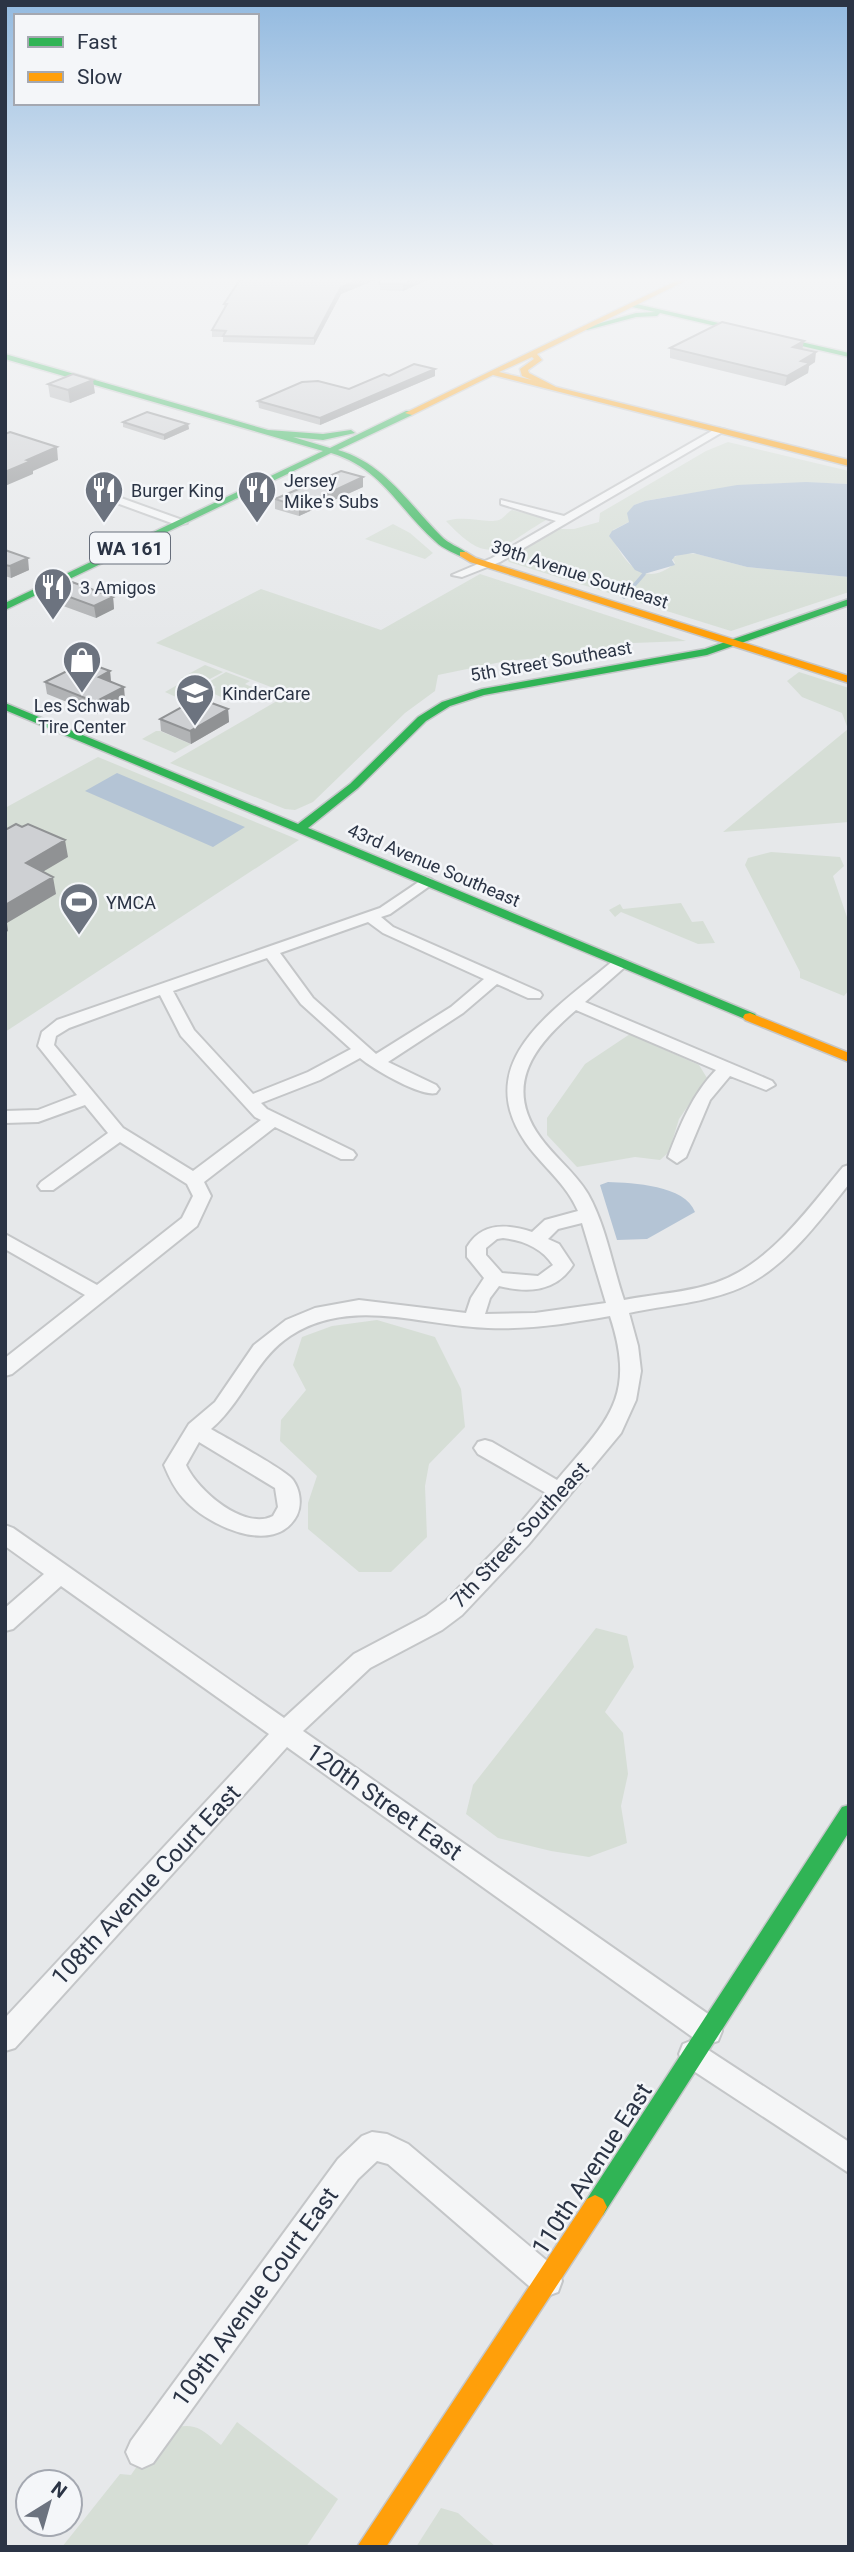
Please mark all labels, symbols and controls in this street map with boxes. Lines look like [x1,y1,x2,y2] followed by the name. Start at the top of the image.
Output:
[14,14,259,105] legend
[77,30,118,54] text: Fast
[77,65,123,89] text: Slow
[83,469,125,524] restaurant icon: Burger King
[236,469,278,524] restaurant icon: Jersey Mike's Subs
[284,470,379,512] place label: Jersey Mike's Subs
[131,480,224,501] place label: Burger King
[90,533,170,564] road number: WA 161
[489,535,671,613] street label: 39th Avenue Southeast
[32,566,74,621] restaurant icon: 3 Amigos
[80,577,156,598] place label: 3 Amigos
[469,636,633,686] street label: 5th Street Southeast
[61,639,103,694] shop icon: Les Schwab Tire Center
[174,672,216,727] school or university icon: KinderCare
[222,683,310,704] place label: KinderCare
[34,695,130,737] place label: Les Schwab Tire Center
[345,819,523,911] street label: 43rd Avenue Southeast
[58,881,100,936] sports icon: YMCA
[106,892,156,913] place label: YMCA
[446,1457,594,1613] street label: 7th Street Southeast
[301,1738,467,1866] street label: 120th Street East
[46,1779,246,1991] street label: 108th Avenue Court East
[526,2078,658,2260] street label: 110th Avenue East
[166,2182,344,2412] street label: 109th Avenue Court East
[14,2468,84,2538] north arrow
[47,2477,71,2503] text: N

